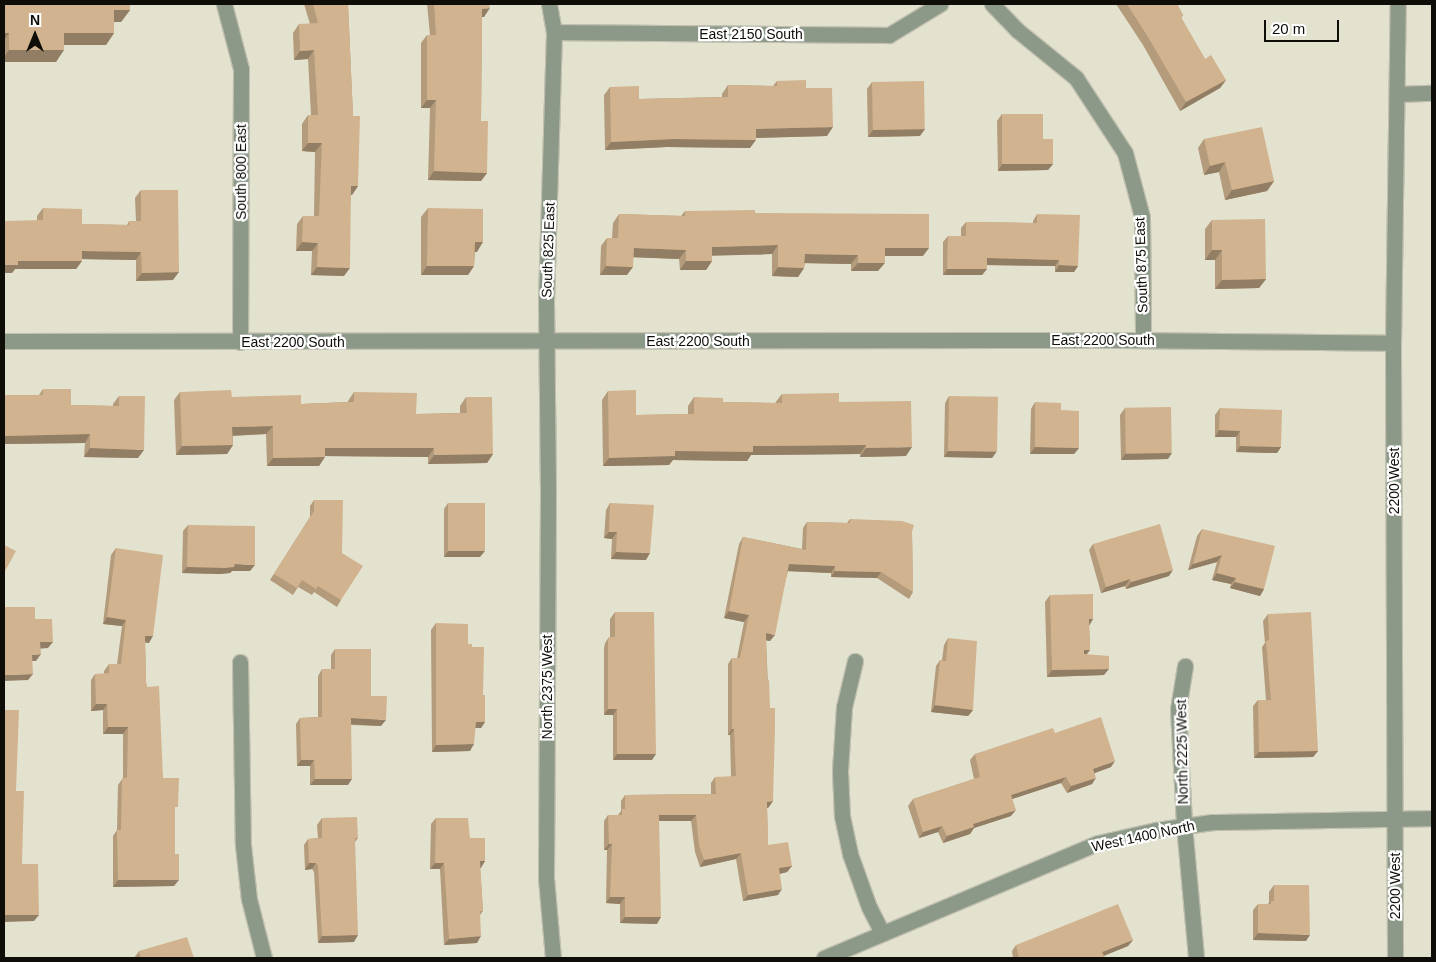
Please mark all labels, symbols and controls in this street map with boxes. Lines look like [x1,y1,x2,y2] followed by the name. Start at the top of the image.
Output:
[10,10,60,60] north arrow
[1266,10,1341,42] scale bar
[30,12,40,28] text: N
[1272,20,1305,37] text: 20 m
[699,26,803,42] street label: East 2150 South
[233,124,249,220] street label: South 800 East
[538,202,558,298] street label: South 825 East
[1131,217,1151,313] street label: South 875 East
[1051,332,1155,348] street label: East 2200 South
[646,333,750,349] street label: East 2200 South
[241,334,345,350] street label: East 2200 South
[1386,448,1402,514] street label: 2200 West
[539,635,555,739] street label: North 2375 West
[1173,699,1191,805] street label: North 2225 West
[1090,817,1196,855] street label: West 1400 North
[1387,853,1403,919] street label: 2200 West

